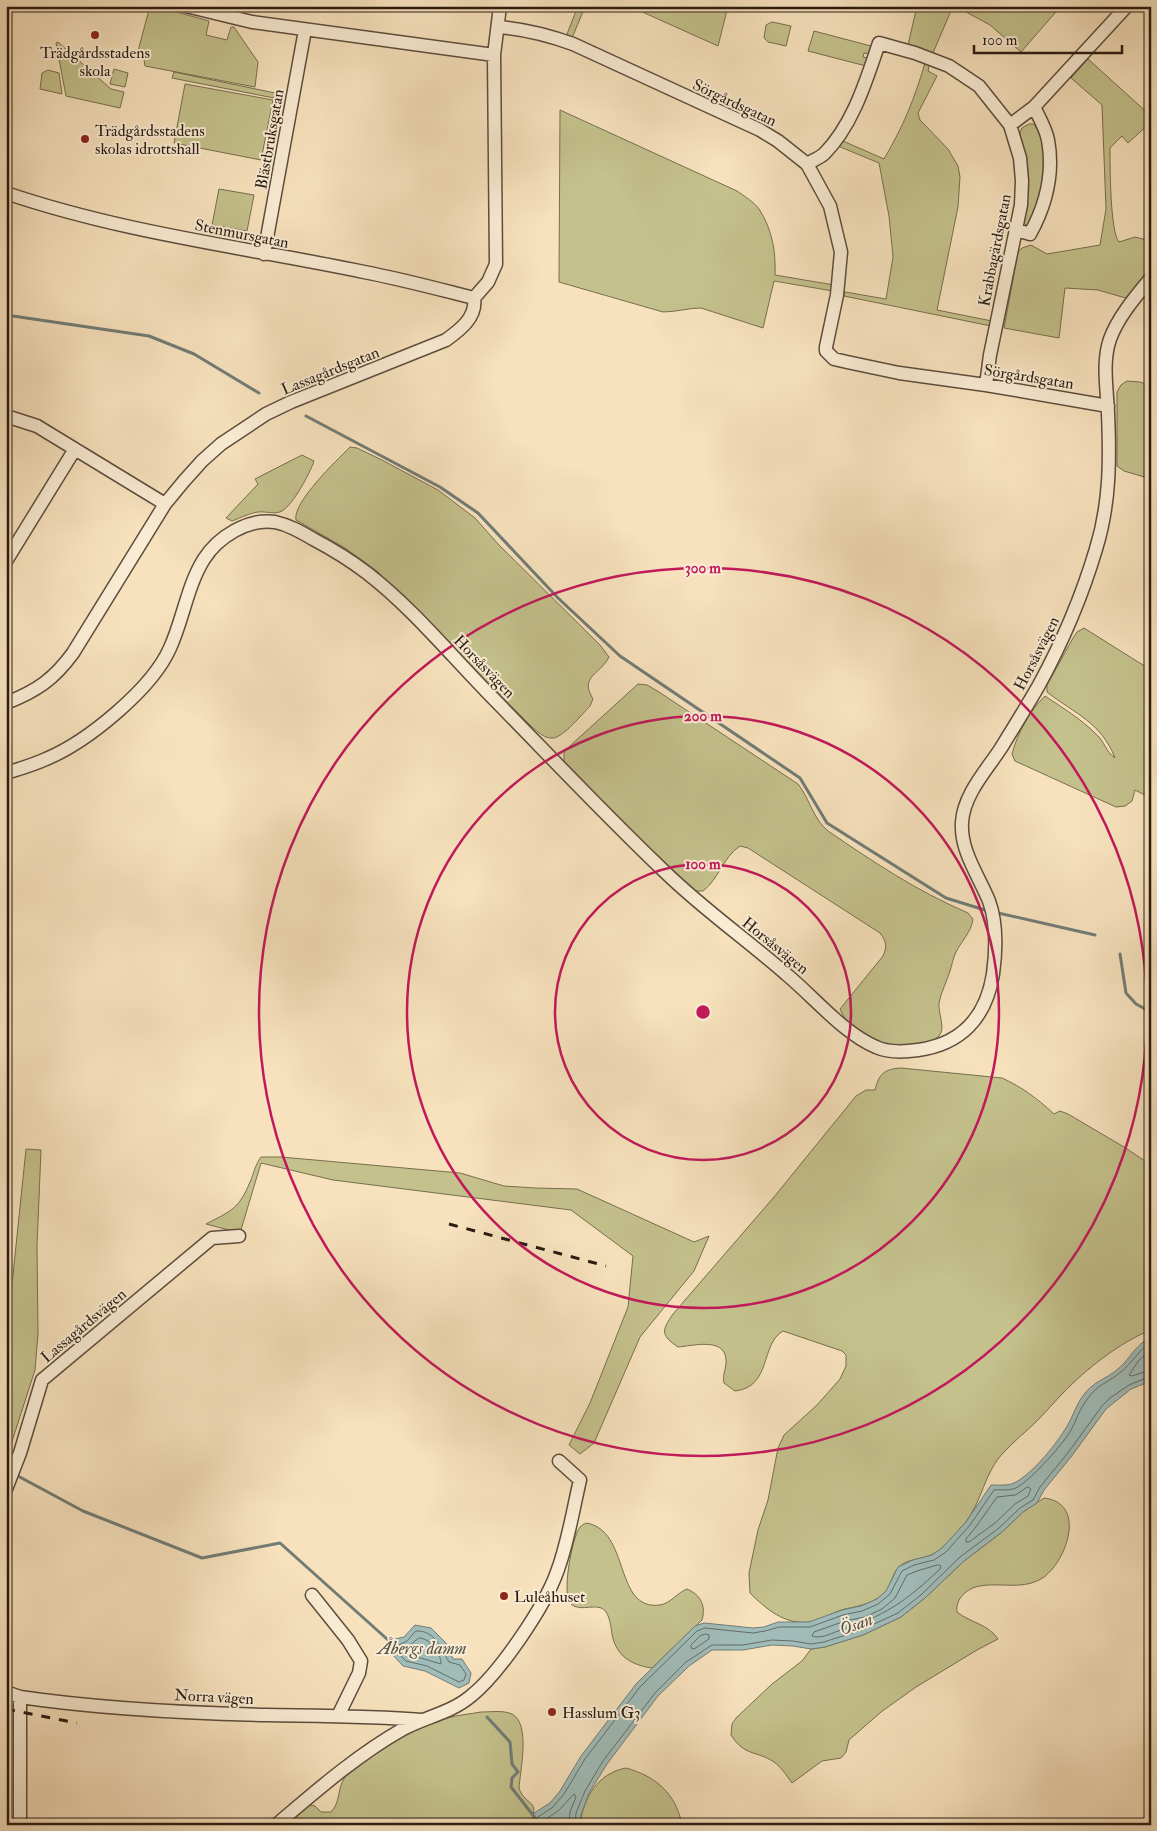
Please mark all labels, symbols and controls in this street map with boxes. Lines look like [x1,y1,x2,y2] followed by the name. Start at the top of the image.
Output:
[974,22,1122,54] scale bar
[89,29,101,41] marker: Trädgårdsstadens skola
[982,31,1018,50] text: 100 m
[40,43,150,81] place label: Trädgårdsstadens skola
[689,75,780,131] street label: Sörgårdsgatan
[251,88,289,191] street label: Blästbruksgatan
[95,121,205,159] place label: Trädgårdsstadens skolas idrottshall
[79,133,91,145] marker: Trädgårdsstadens skolas idrottshall
[974,192,1016,308] street label: Krabbagärdsgatan
[193,215,291,253] street label: Stenmursgatan
[278,342,382,400] street label: Lassagårdsgatan
[983,360,1075,394] street label: Sörgårdsgatan
[685,559,721,578] text: 300 m
[1010,613,1064,694] street label: Horsåsvägen
[449,631,519,703] street label: Horsåsvägen
[684,707,722,726] text: 200 m
[685,855,721,874] text: 100 m
[738,913,813,979] street label: Horsåsvägen
[694,1003,712,1021] centre of rings
[37,1284,131,1367] street label: Lassagårdsvägen
[514,1587,585,1607] place label: Luleåhuset
[498,1590,510,1602] marker: Luleåhuset
[836,1608,876,1641] water label: Ösan
[375,1637,467,1660] water label: Åbergs damm
[174,1685,254,1709] street label: Norra vägen
[562,1703,640,1723] place label: Hasslum G3
[546,1706,558,1718] marker: Hasslum G3

